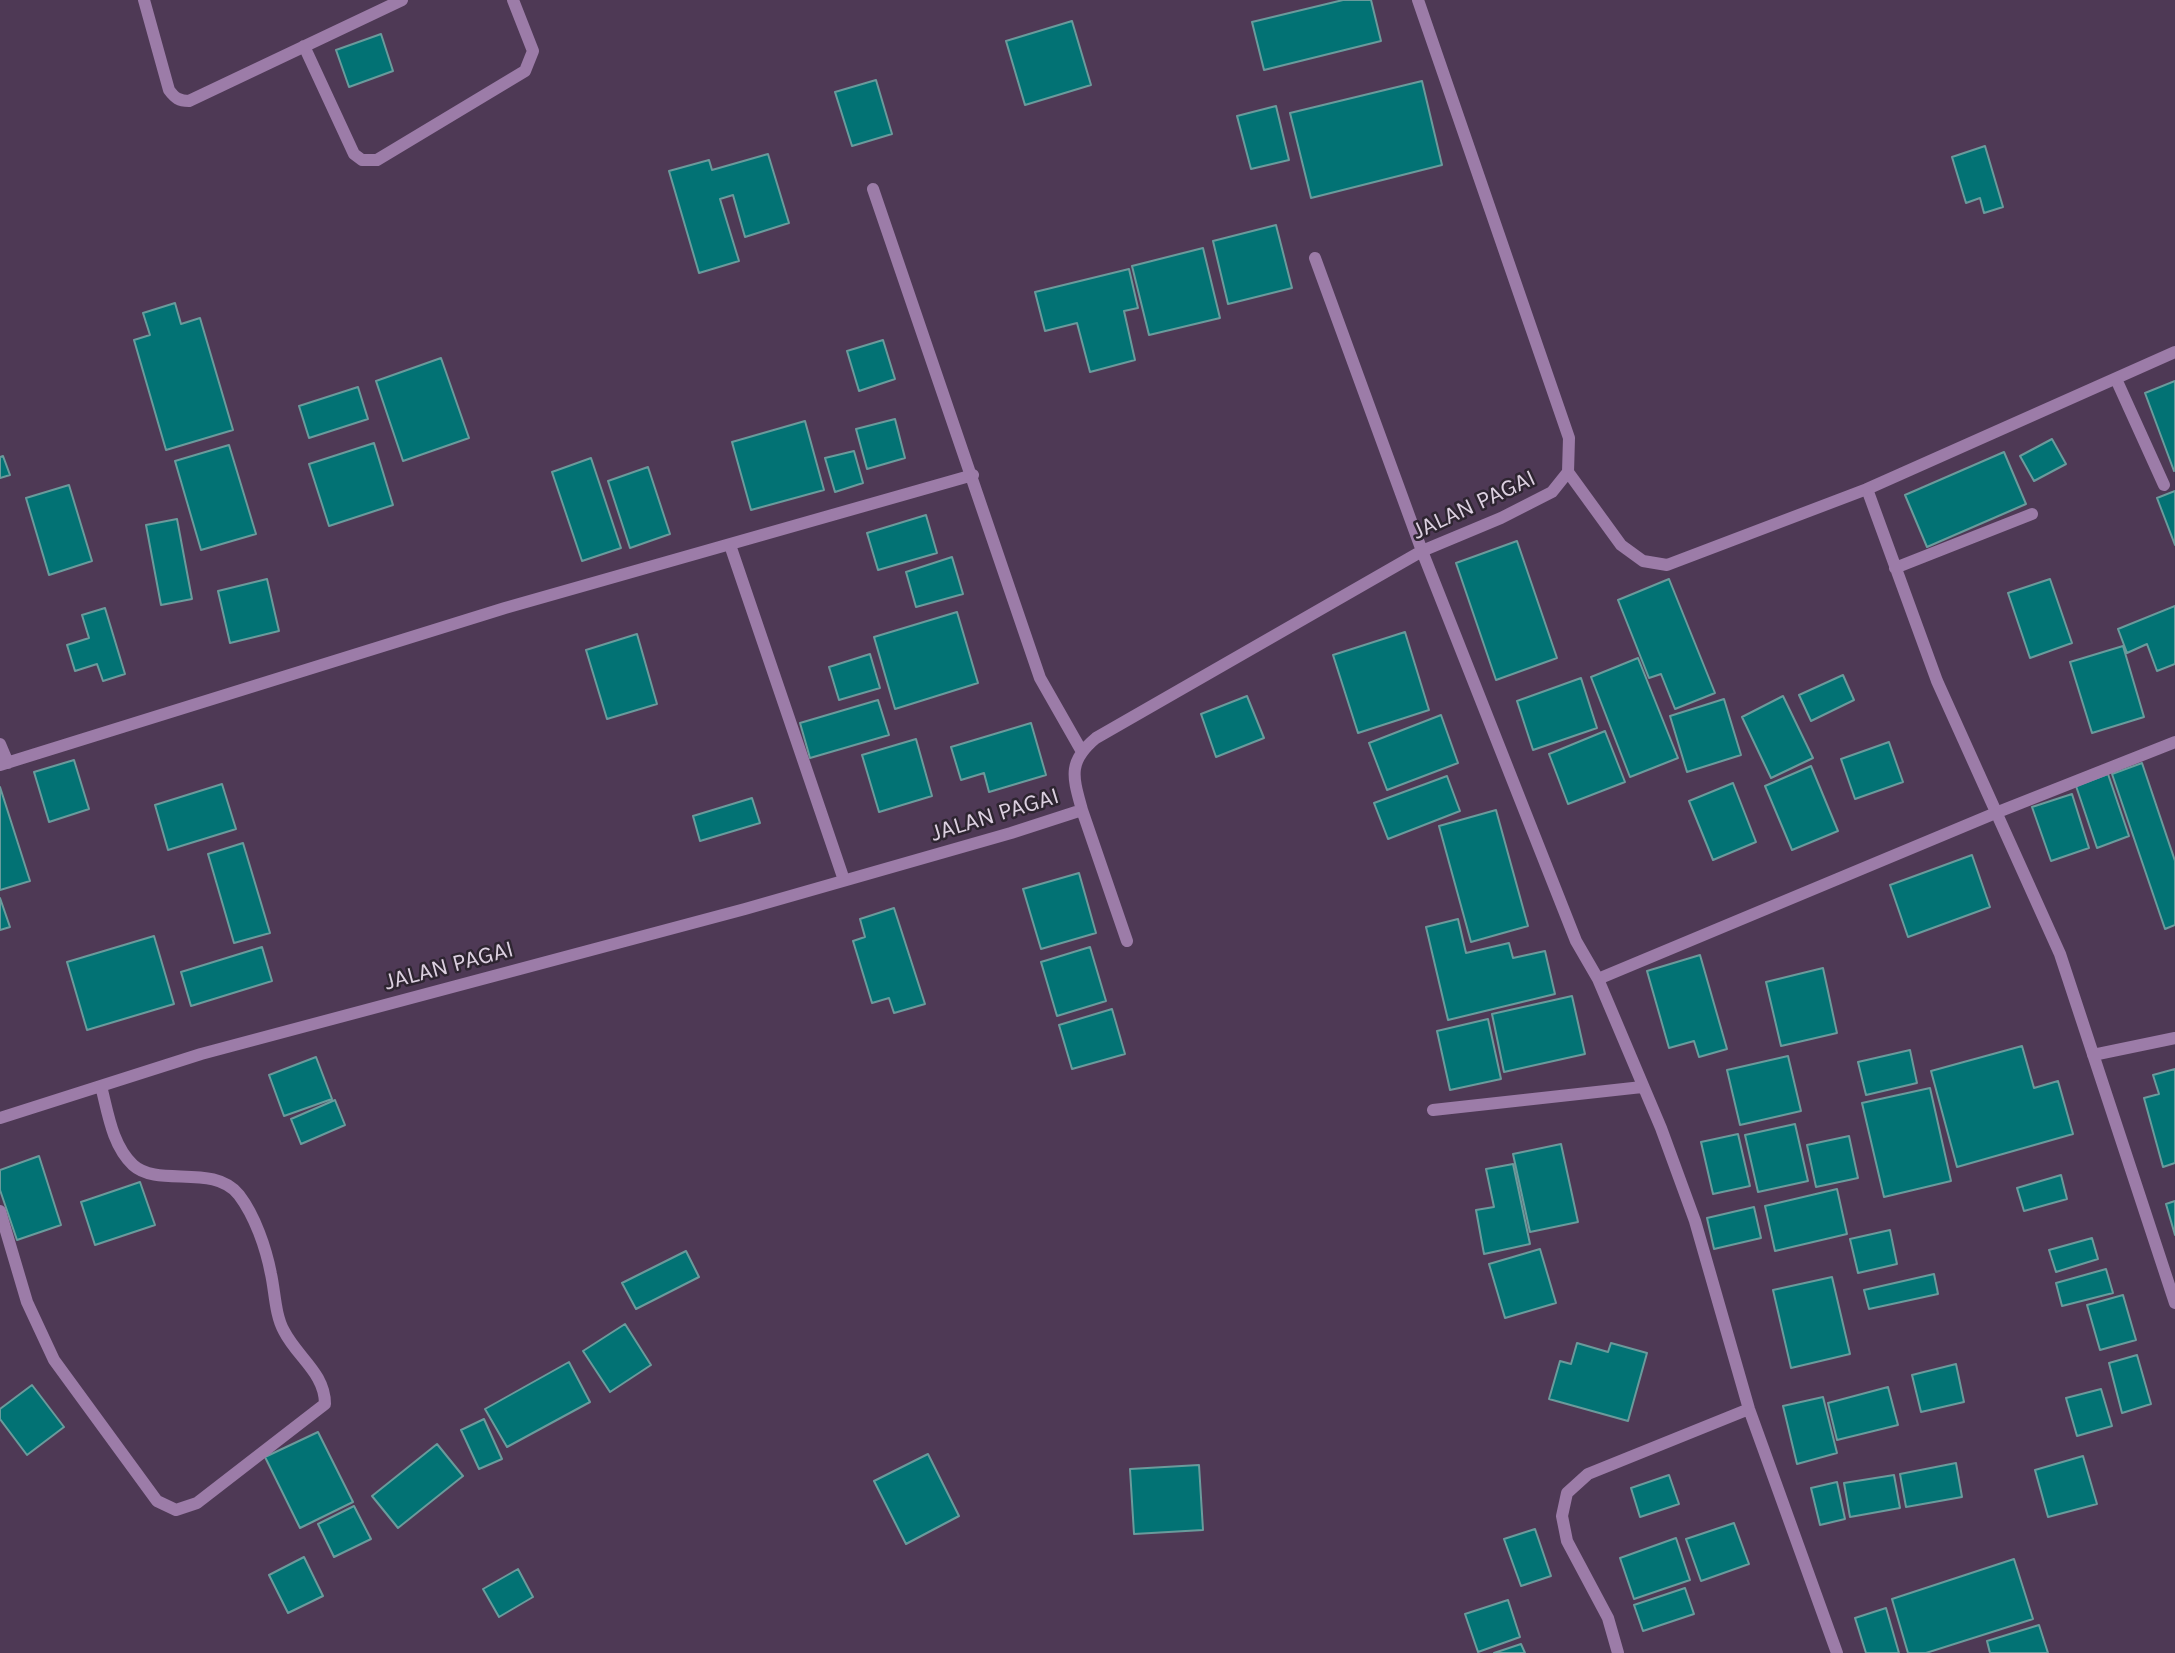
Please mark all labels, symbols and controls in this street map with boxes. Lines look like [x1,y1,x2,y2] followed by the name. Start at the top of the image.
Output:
[1408,464,1540,546] street label: JALAN PAGAI
[927,782,1063,848] street label: JALAN PAGAI
[381,935,517,997] street label: JALAN PAGAI

